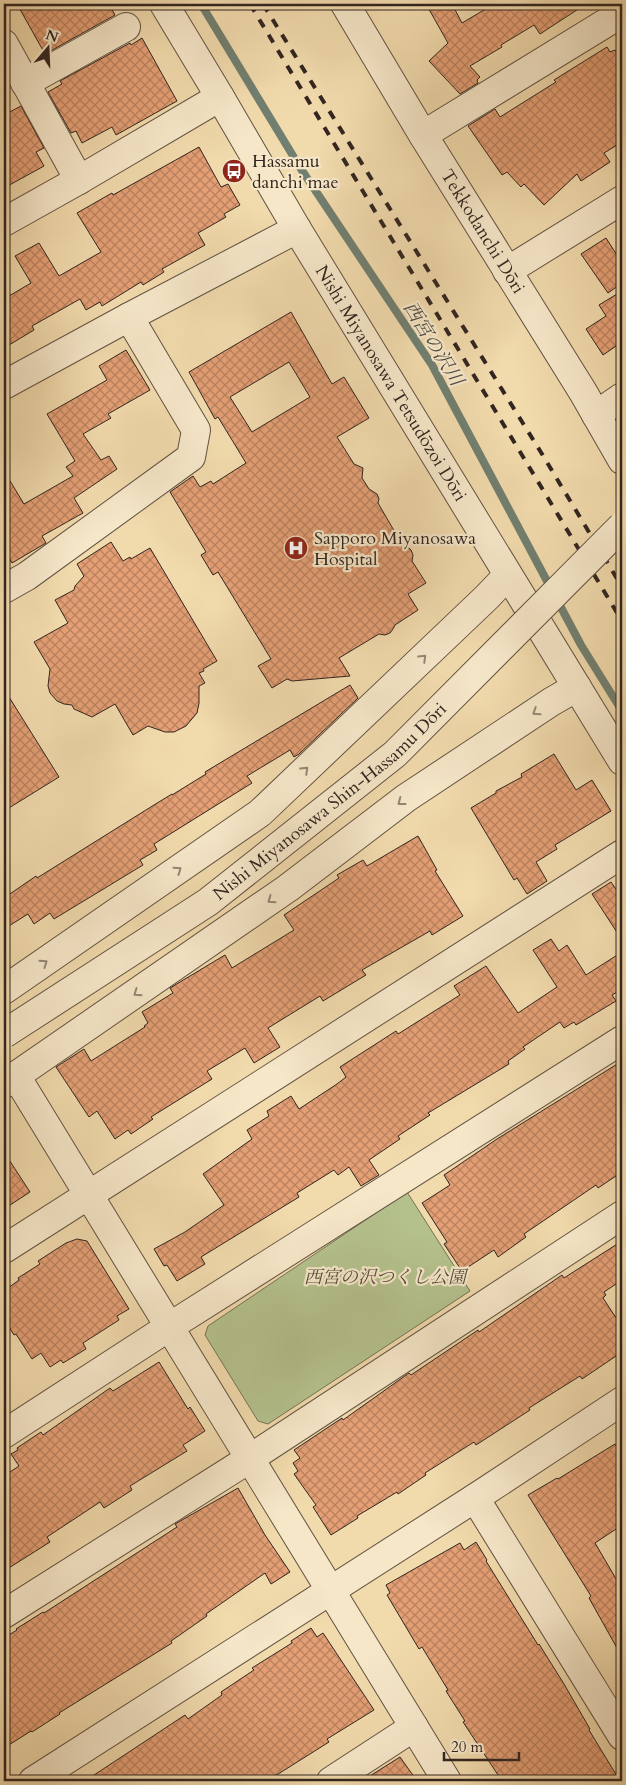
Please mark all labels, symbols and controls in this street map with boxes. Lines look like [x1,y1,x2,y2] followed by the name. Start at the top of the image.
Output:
[22,22,72,72] north arrow
[43,25,61,47] text: N
[252,149,339,195] place label: Hassamu danchi mae
[221,158,247,184] bus stop icon: Hassamu danchi mae
[434,165,531,299] street label: Tekkodanchi Dōri
[309,261,472,506] street label: Nishi Miyanosawa Tetsudōzoi Dōri
[397,296,470,392] water label: 西宮の沢川
[314,526,476,572] place label: Sapporo Miyanosawa Hospital
[283,535,309,561] hospital icon: Sapporo Miyanosawa Hospital
[417,655,426,664] one-way arrow
[208,697,452,906] street label: Nishi Miyanosawa Shin-Hassamu Dōri
[532,706,542,715] one-way arrow
[299,767,308,776] one-way arrow
[398,797,407,805] one-way arrow
[172,867,181,876] one-way arrow
[267,894,277,903] one-way arrow
[38,960,48,969] one-way arrow
[134,987,143,996] one-way arrow
[304,1265,469,1290] park label: 西宮の沢つくし公園
[444,1730,518,1762] scale bar
[451,1737,483,1757] text: 20 m

